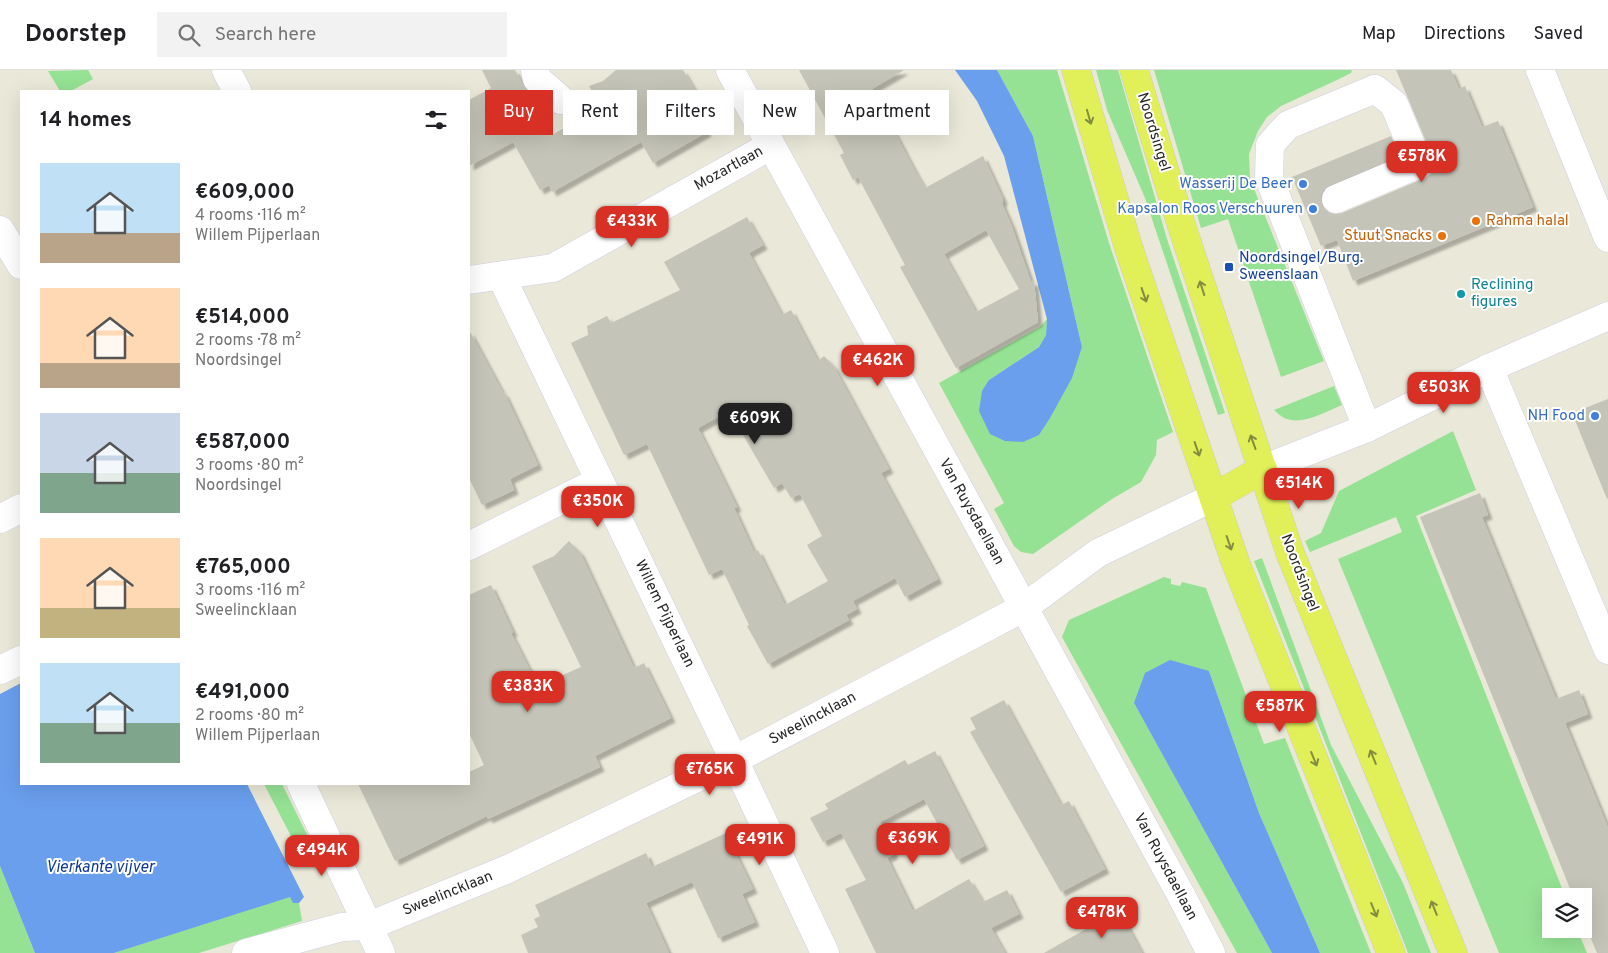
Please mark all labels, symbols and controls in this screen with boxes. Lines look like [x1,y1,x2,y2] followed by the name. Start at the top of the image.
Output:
[157,12,507,57] search box
[25,20,127,50] text: Doorstep
[175,21,203,49] icon: search
[215,23,316,47] text: Search here
[1362,23,1396,46] text: Map
[1424,23,1506,46] text: Directions
[1534,23,1583,46] text: Saved
[485,90,553,135] chip: Buy
[563,90,637,135] chip: Rent
[647,90,734,135] chip: Filters
[744,90,815,135] chip: New
[825,90,949,135] chip: Apartment
[1132,90,1174,174] street label: Noordsingel
[422,106,450,134] icon: filters
[40,107,132,134] text: 14 homes
[1085,109,1095,125] one-way arrow
[1387,140,1457,183] pin: €578K
[691,142,767,196] street label: Mozartlaan
[1397,147,1447,167] text: €578K
[1179,175,1293,194] place label: Wasserij De Beer
[1297,178,1309,190] marker: Wasserij De Beer
[195,179,295,206] text: €609,000
[80,183,140,243] icon: home
[1117,200,1303,219] place label: Kapsalon Roos Verschuuren
[1307,203,1319,215] marker: Kapsalon Roos Verschuuren
[195,206,306,226] text: 4 rooms · 116 m²
[597,206,667,248] pin: €433K
[607,212,657,232] text: €433K
[1486,212,1569,231] place label: Rahma halal
[1470,215,1482,227] marker: Rahma halal
[195,226,320,246] text: Willem Pijperlaan
[1344,227,1432,246] place label: Stuut Snacks
[1436,230,1448,242] marker: Stuut Snacks
[1239,249,1363,285] place label: Noordsingel/Burg. Sweenslaan
[1223,261,1235,273] marker: Noordsingel/Burg. Sweenslaan
[1471,276,1534,312] place label: Reclining figures
[1197,281,1206,296] one-way arrow
[1140,287,1149,303] one-way arrow
[1455,288,1467,300] marker: Reclining figures
[195,304,290,331] text: €514,000
[80,308,140,368] icon: home
[195,331,301,351] text: 2 rooms · 78 m²
[843,344,913,387] pin: €462K
[195,351,282,371] text: Noordsingel
[852,351,904,371] text: €462K
[1409,372,1479,414] pin: €503K
[1418,378,1470,398] text: €503K
[720,402,790,445] pin: €609K
[1528,407,1585,426] place label: NH Food
[729,409,781,429] text: €609K
[1589,410,1601,422] marker: NH Food
[195,429,290,456] text: €587,000
[80,433,140,493] icon: home
[1248,435,1257,450] one-way arrow
[1193,441,1202,456] one-way arrow
[195,456,304,476] text: 3 rooms · 80 m²
[934,456,1008,568] street label: Van Ruysdaellaan
[1264,468,1334,510] pin: €514K
[1275,474,1323,494] text: €514K
[195,476,282,496] text: Noordsingel
[563,486,633,528] pin: €350K
[572,492,624,512] text: €350K
[1276,532,1322,614] street label: Noordsingel
[1225,535,1234,550] one-way arrow
[195,554,291,581] text: €765,000
[630,557,698,671] street label: Willem Pijperlaan
[80,558,140,618] icon: home
[195,581,305,601] text: 3 rooms · 116 m²
[195,601,297,621] text: Sweelincklaan
[493,670,563,713] pin: €383K
[503,677,553,697] text: €383K
[195,679,290,706] text: €491,000
[80,683,140,743] icon: home
[766,688,860,750] street label: Sweelincklaan
[1245,690,1315,733] pin: €587K
[1255,697,1305,717] text: €587K
[195,706,304,726] text: 2 rooms · 80 m²
[195,726,320,746] text: Willem Pijperlaan
[1368,750,1378,765] one-way arrow
[1310,751,1319,766] one-way arrow
[675,754,745,796] pin: €765K
[686,760,734,780] text: €765K
[1129,810,1201,924] street label: Van Ruysdaellaan
[878,822,948,865] pin: €369K
[725,824,795,866] pin: €491K
[888,829,938,849] text: €369K
[736,830,784,850] text: €491K
[287,834,357,877] pin: €494K
[296,841,348,861] text: €494K
[46,858,156,878] water label: Vierkante vijver
[400,867,496,921] street label: Sweelincklaan
[1542,888,1592,938] map controls
[1542,888,1592,938] button: layers
[1067,896,1137,939] pin: €478K
[1429,901,1439,916] one-way arrow
[1370,902,1379,917] one-way arrow
[1077,903,1127,923] text: €478K

